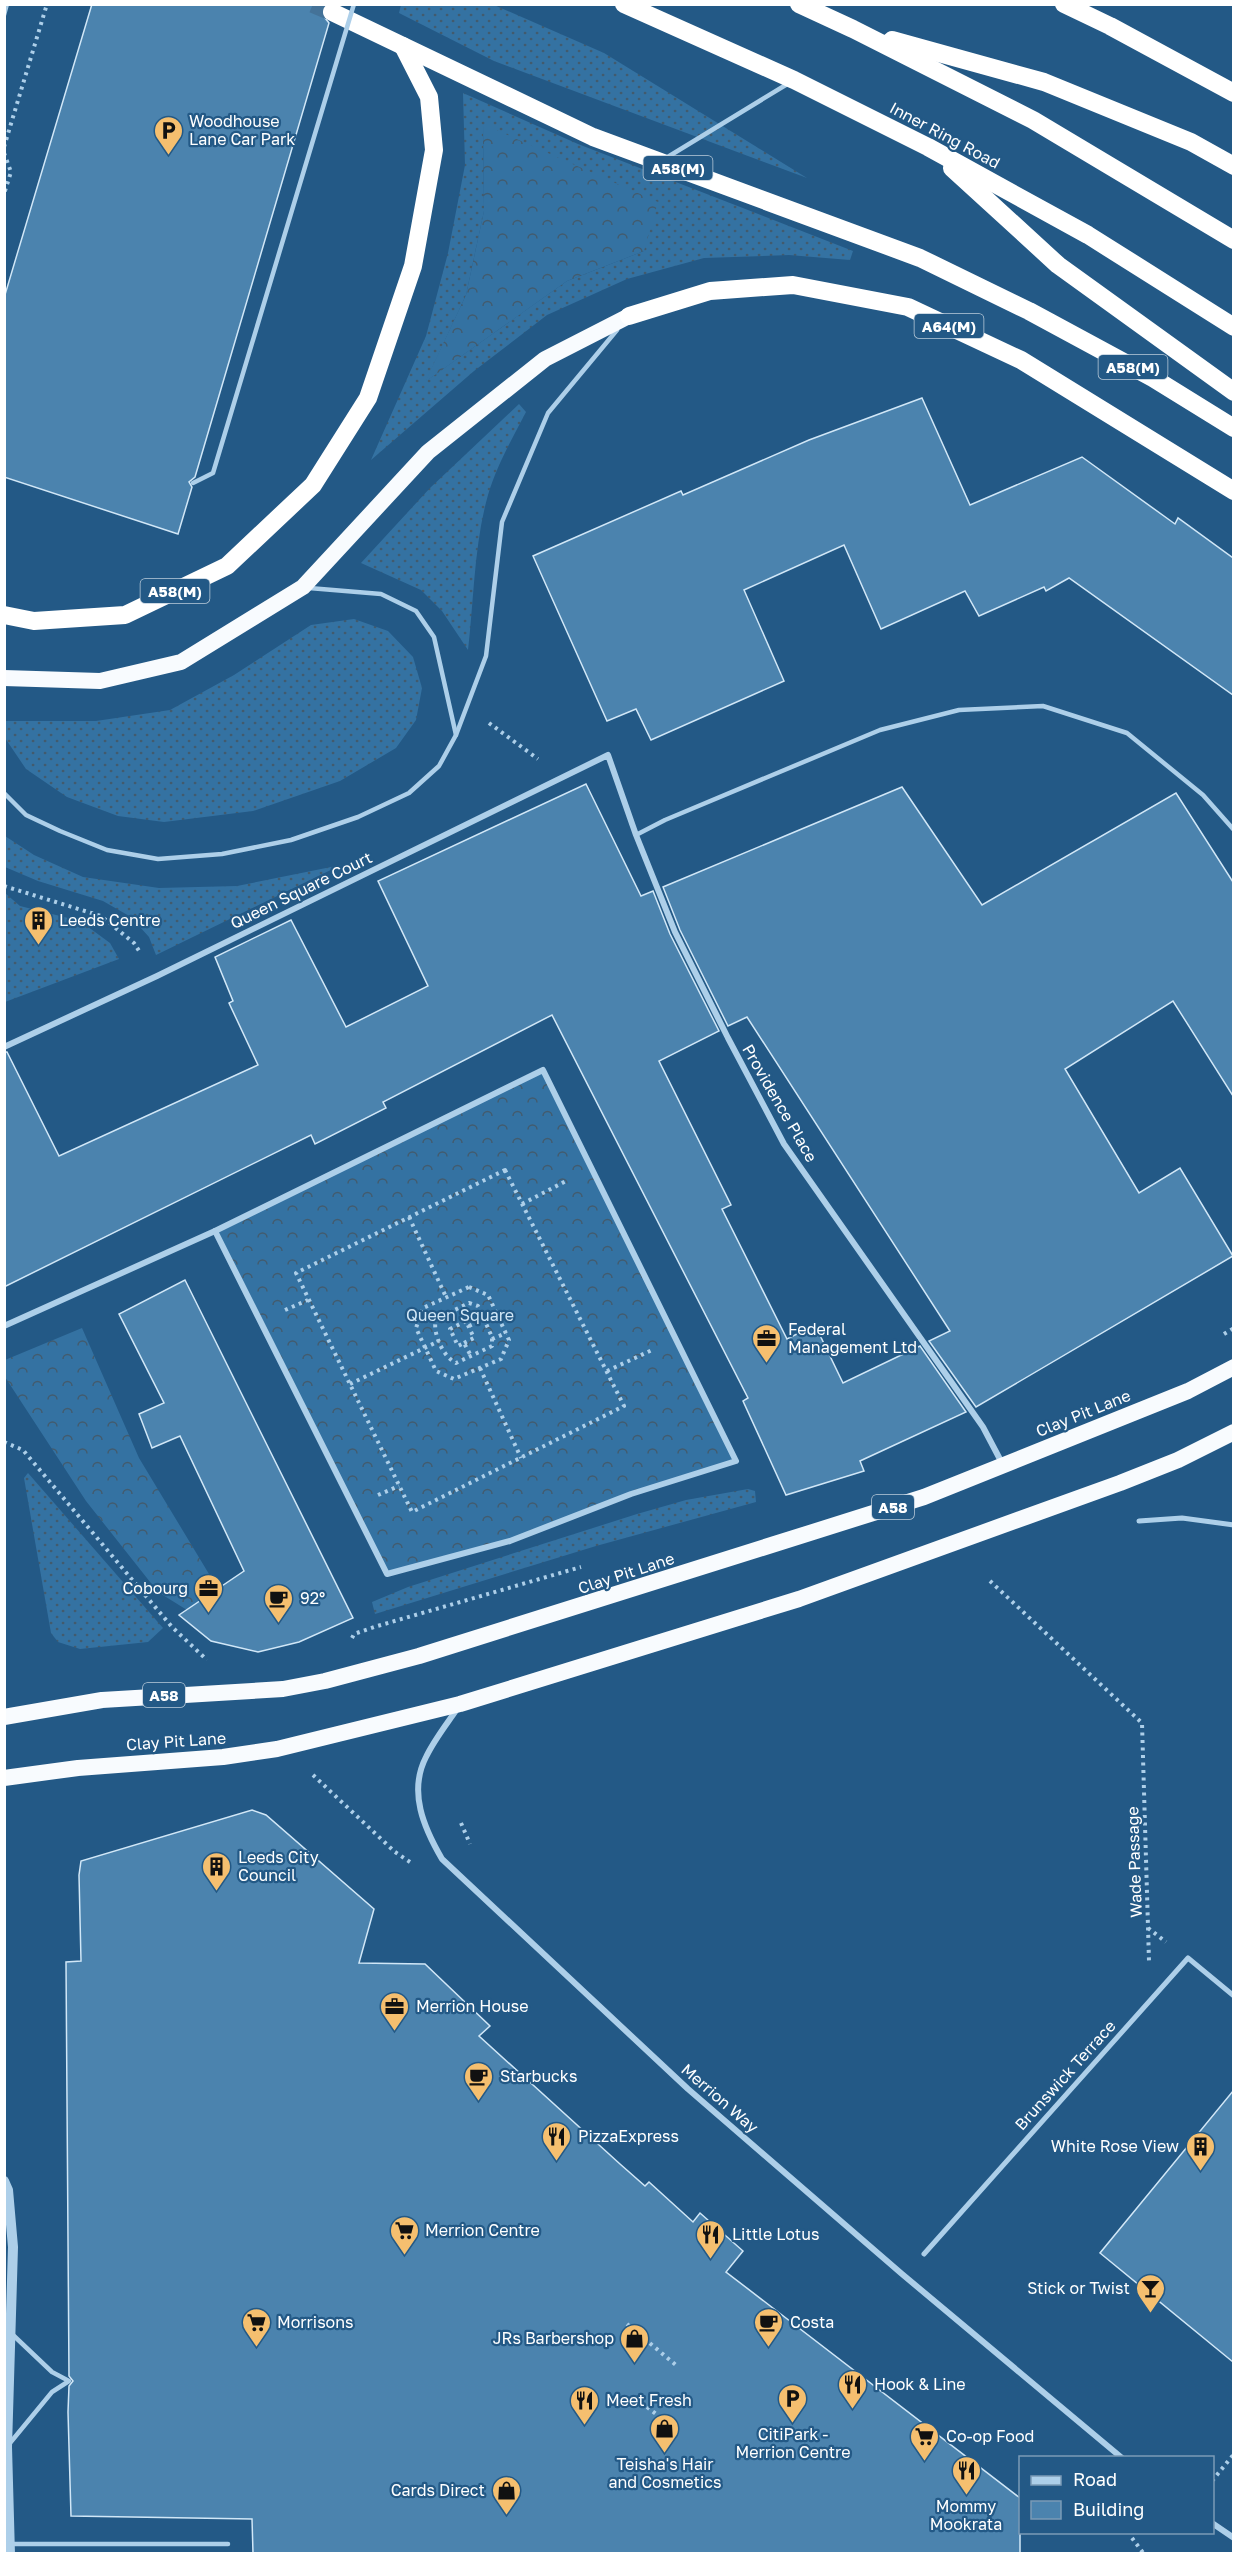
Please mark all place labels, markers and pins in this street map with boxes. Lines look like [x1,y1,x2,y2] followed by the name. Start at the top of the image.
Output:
[189,111,295,149] place label: Woodhouse Lane Car Park
[152,114,184,156] parking icon: Woodhouse Lane Car Park
[22,904,54,946] building icon: Leeds Centre
[59,910,160,930] place label: Leeds Centre
[788,1319,917,1357] place label: Federal Management Ltd
[751,1322,783,1364] office icon: Federal Management Ltd
[193,1572,225,1614] office icon: Cobourg
[122,1578,188,1598] place label: Cobourg
[263,1582,295,1624] cafe icon: 92°
[300,1588,325,1608] place label: 92°
[238,1847,319,1885] place label: Leeds City Council
[201,1850,233,1892] building icon: Leeds City Council
[379,1990,411,2032] office icon: Merrion House
[416,1996,528,2016] place label: Merrion House
[463,2060,495,2102] cafe icon: Starbucks
[500,2066,577,2086] place label: Starbucks
[541,2120,573,2162] restaurant icon: PizzaExpress
[578,2126,679,2146] place label: PizzaExpress
[1184,2130,1216,2172] building icon: White Rose View
[1051,2136,1179,2156] place label: White Rose View
[388,2214,420,2256] supermarket icon: Merrion Centre
[695,2218,727,2260] restaurant icon: Little Lotus
[425,2220,540,2240] place label: Merrion Centre
[732,2224,819,2244] place label: Little Lotus
[1135,2272,1167,2314] bar icon: Stick or Twist
[1027,2278,1130,2298] place label: Stick or Twist
[240,2306,272,2348] supermarket icon: Morrisons
[753,2306,785,2348] cafe icon: Costa
[277,2312,354,2332] place label: Morrisons
[790,2312,834,2332] place label: Costa
[619,2322,651,2364] shop icon: JRs Barbershop
[493,2328,614,2348] place label: JRs Barbershop
[837,2368,869,2410] restaurant icon: Hook & Line
[874,2374,966,2394] place label: Hook & Line
[777,2382,809,2424] parking icon: CitiPark - Merrion Centre
[569,2384,601,2426] restaurant icon: Meet Fresh
[606,2390,692,2410] place label: Meet Fresh
[649,2412,681,2454] shop icon: Teisha's Hair and Cosmetics
[909,2420,941,2462] supermarket icon: Co-op Food
[736,2424,850,2462] place label: CitiPark - Merrion Centre
[946,2426,1034,2446] place label: Co-op Food
[608,2454,722,2492] place label: Teisha's Hair and Cosmetics
[950,2454,982,2496] restaurant icon: Mommy Mookrata
[490,2474,522,2516] shop icon: Cards Direct
[391,2480,485,2500] place label: Cards Direct
[930,2496,1002,2534] place label: Mommy Mookrata

